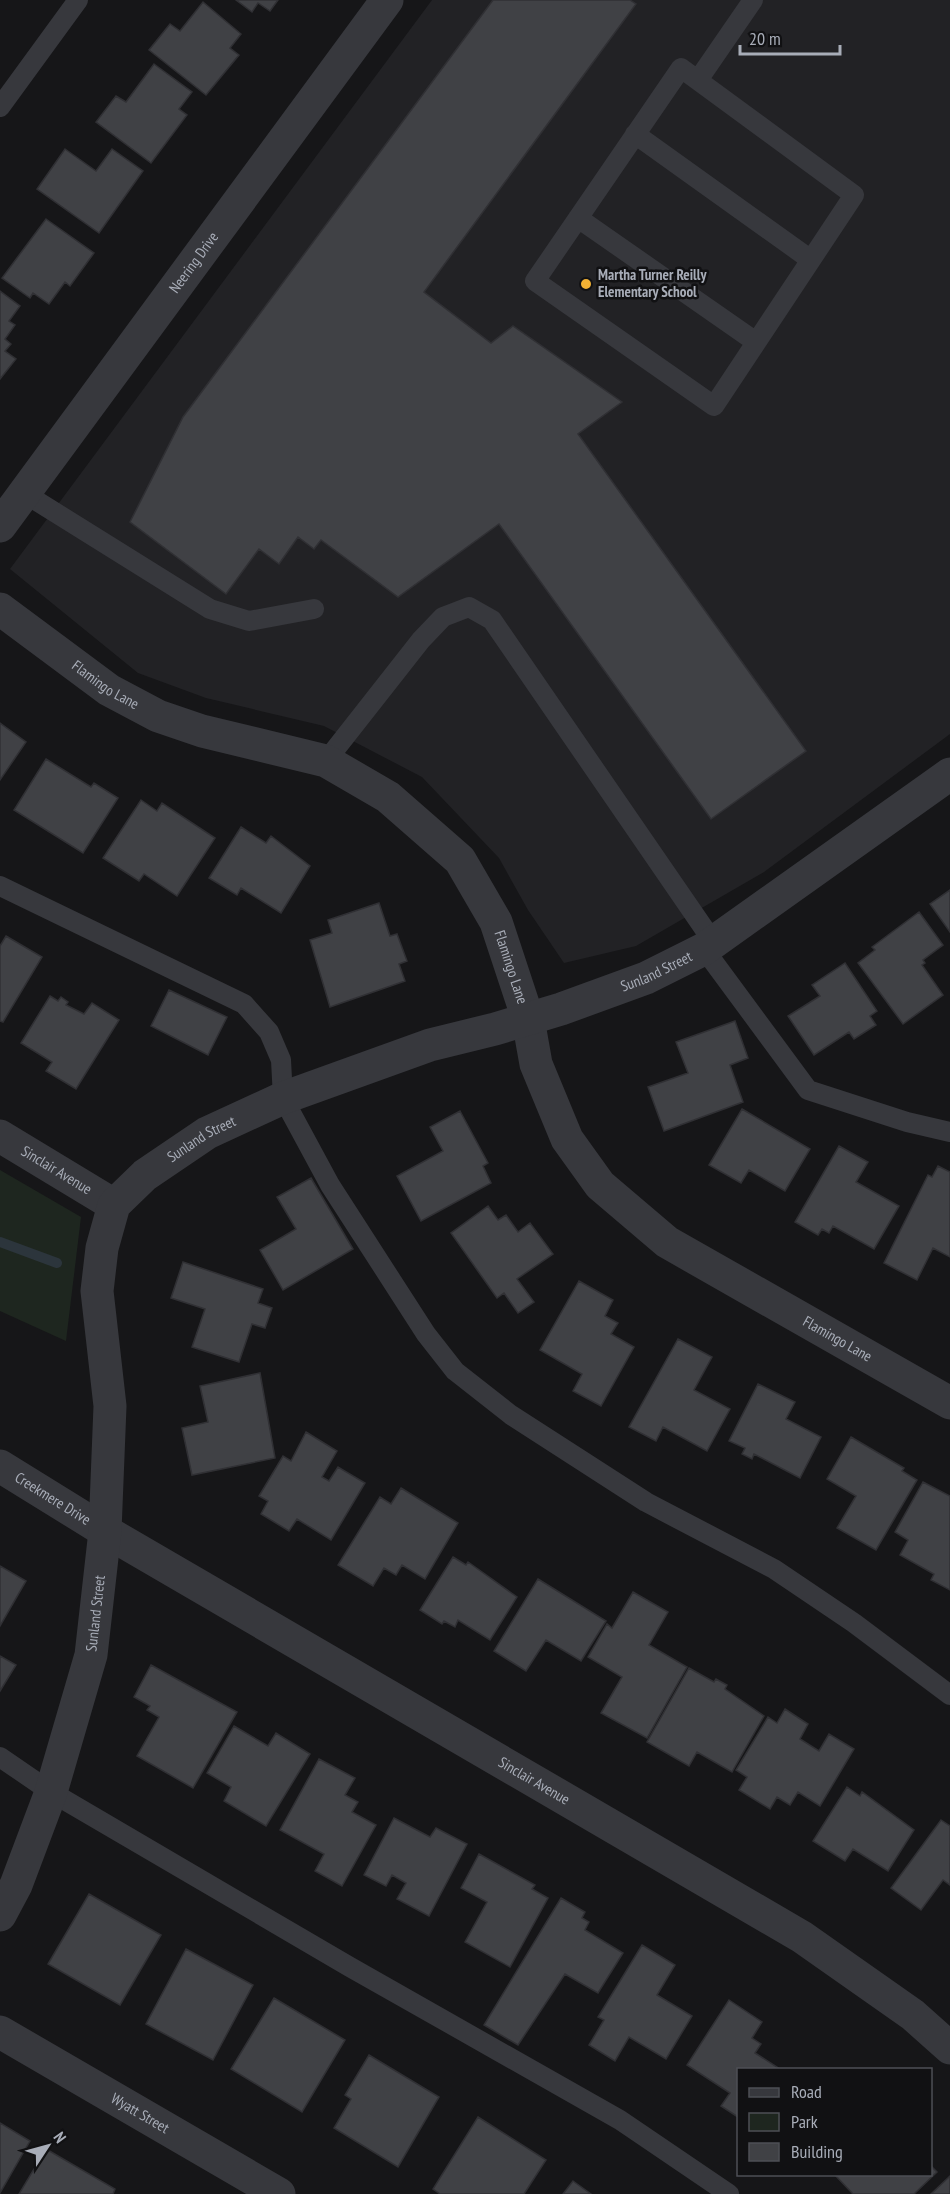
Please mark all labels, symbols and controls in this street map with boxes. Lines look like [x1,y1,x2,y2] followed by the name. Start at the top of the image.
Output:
[740,18,840,56] scale bar
[749,27,781,50] text: 20 m
[165,228,222,297] street label: Neering Drive
[598,265,707,301] place label: Martha Turner Reilly Elementary School
[579,277,593,291] marker: Martha Turner Reilly Elementary School
[68,656,142,713] street label: Flamingo Lane
[490,928,532,1006] street label: Flamingo Lane
[618,947,695,995] street label: Sunland Street
[163,1111,239,1166] street label: Sunland Street
[18,1141,96,1198] street label: Sinclair Avenue
[800,1311,875,1366] street label: Flamingo Lane
[12,1468,94,1529] street label: Creekmere Drive
[81,1574,109,1652] street label: Sunland Street
[495,1752,573,1809] street label: Sinclair Avenue
[737,2068,932,2176] legend
[791,2080,822,2103] text: Road
[108,2089,173,2137] street label: Wyatt Street
[791,2110,818,2133] text: Park
[18,2116,78,2176] north arrow
[50,2128,71,2147] text: N
[791,2140,843,2163] text: Building

